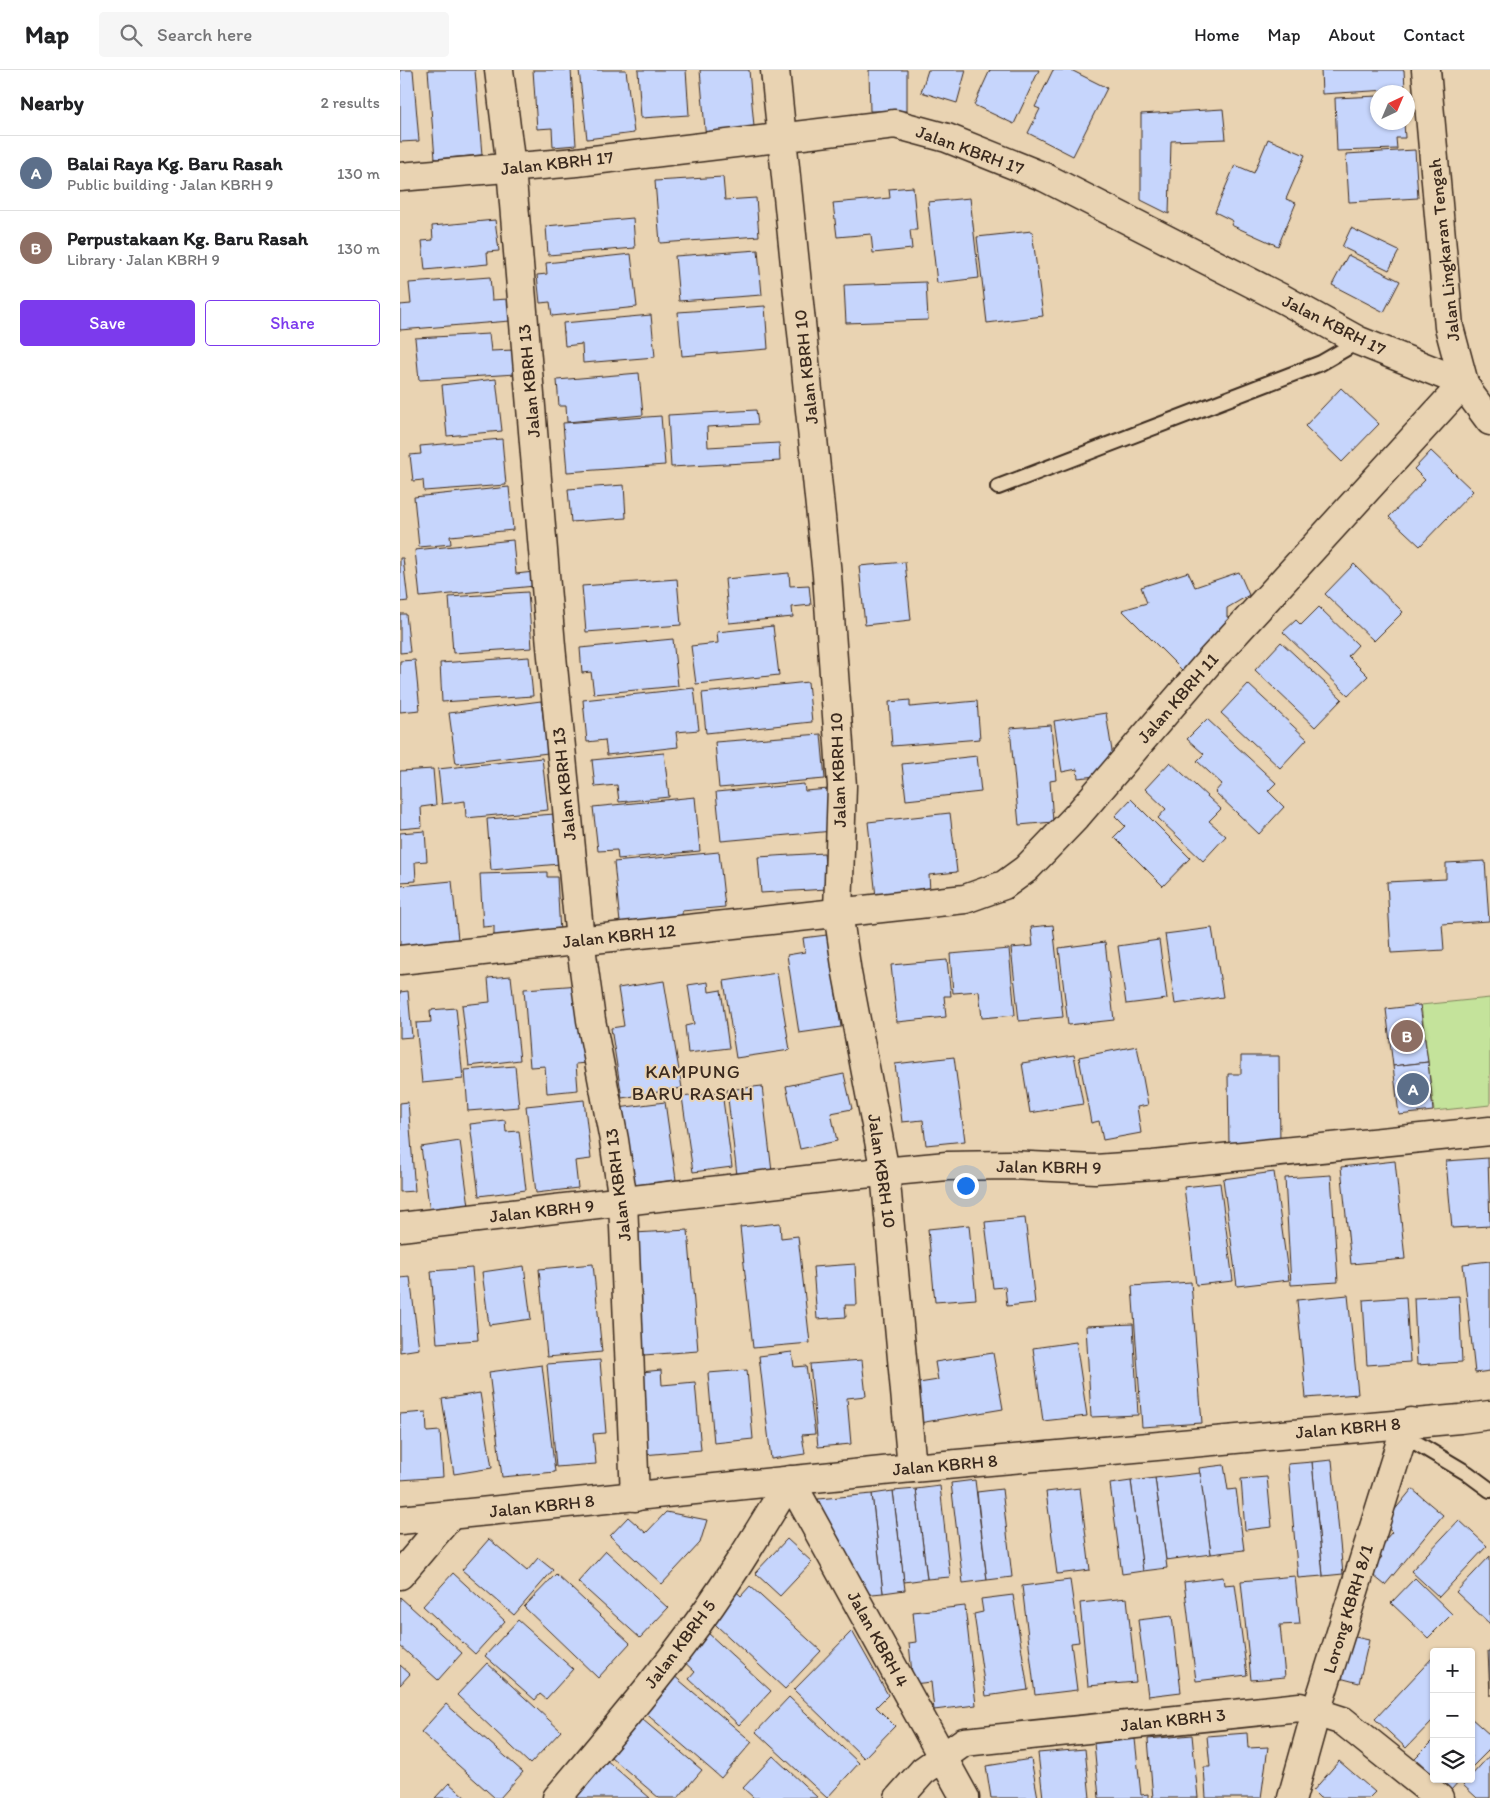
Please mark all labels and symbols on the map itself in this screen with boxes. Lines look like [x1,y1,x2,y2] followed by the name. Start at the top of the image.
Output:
[1370,85,1415,130] north arrow
[913,120,1027,180] street label: Jalan KBRH 17
[500,146,614,180] street label: Jalan KBRH 17
[1423,157,1465,343] street label: Jalan Lingkaran Tengah
[1279,290,1389,361] street label: Jalan KBRH 17
[789,309,823,425] street label: Jalan KBRH 10
[513,323,545,439] street label: Jalan KBRH 13
[1133,648,1223,748] street label: Jalan KBRH 11
[825,712,851,828] street label: Jalan KBRH 10
[547,726,581,842] street label: Jalan KBRH 13
[561,919,677,953] street label: Jalan KBRH 12
[1391,1017,1423,1055] pin: B
[632,1060,754,1105] district label: KAMPUNG BARU RASAH
[1397,1070,1429,1108] pin: A
[863,1112,901,1230] street label: Jalan KBRH 10
[600,1127,636,1243] street label: Jalan KBRH 13
[996,1155,1102,1179] street label: Jalan KBRH 9
[953,1173,979,1199] your location
[489,1195,595,1227] street label: Jalan KBRH 9
[1294,1412,1402,1444] street label: Jalan KBRH 8
[891,1449,999,1481] street label: Jalan KBRH 8
[488,1490,596,1522] street label: Jalan KBRH 8
[1318,1542,1378,1676] street label: Lorong KBRH 8/1
[843,1587,914,1691] street label: Jalan KBRH 4
[640,1595,720,1693] street label: Jalan KBRH 5
[1119,1704,1227,1736] street label: Jalan KBRH 3

